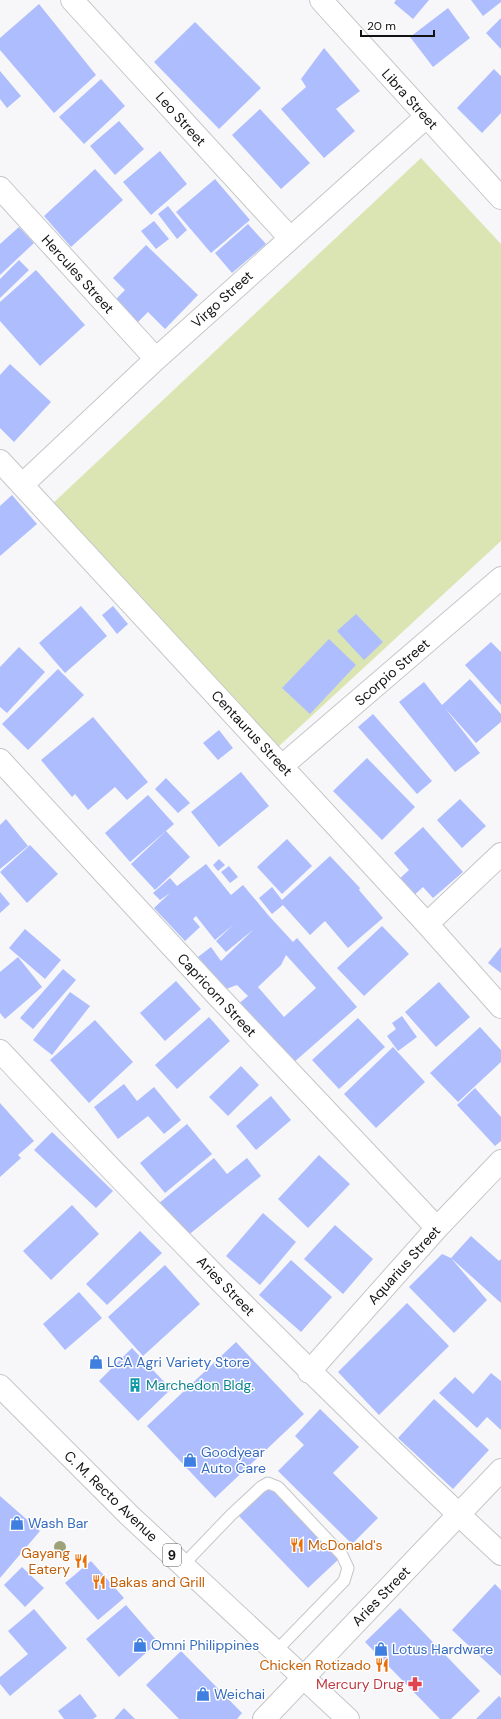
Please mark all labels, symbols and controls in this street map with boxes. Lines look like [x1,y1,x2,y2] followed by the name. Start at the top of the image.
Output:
[361,12,434,38] scale bar
[367,18,396,34] text: 20 m
[378,65,442,133] street label: Libra Street
[152,88,210,150] street label: Leo Street
[38,231,118,317] street label: Hercules Street
[187,267,257,331] street label: Virgo Street
[351,635,433,709] street label: Scorpio Street
[208,686,296,780] street label: Centaurus Street
[174,949,260,1041] street label: Capricorn Street
[364,1222,444,1308] street label: Aquarius Street
[193,1252,259,1320] street label: Aries Street
[107,1353,250,1371] place label: LCA Agri Variety Store
[88,1354,104,1370] shop icon: LCA Agri Variety Store
[146,1376,254,1394] place label: Marchedon Bldg.
[127,1377,143,1393] building icon: Marchedon Bldg.
[201,1443,266,1477] place label: Goodyear Auto Care
[60,1447,162,1545] street label: C. M. Recto Avenue
[182,1452,198,1468] shop icon: Goodyear Auto Care
[28,1514,89,1532] place label: Wash Bar
[9,1515,25,1531] shop icon: Wash Bar
[308,1536,383,1554] place label: McDonald's
[289,1537,305,1553] restaurant icon: McDonald's
[21,1544,70,1578] place label: Gayang Eatery
[163,1544,181,1566] road number: 9
[73,1553,89,1569] restaurant icon: Gayang Eatery
[348,1562,414,1630] street label: Aries Street
[110,1573,205,1591] place label: Bakas and Grill
[91,1574,107,1590] restaurant icon: Bakas and Grill
[151,1636,259,1654] place label: Omni Philippines
[132,1637,148,1653] shop icon: Omni Philippines
[392,1640,493,1658] place label: Lotus Hardware
[373,1641,389,1657] shop icon: Lotus Hardware
[259,1656,371,1674] place label: Chicken Rotizado
[374,1657,390,1673] restaurant icon: Chicken Rotizado
[316,1675,404,1693] place label: Mercury Drug
[407,1676,423,1692] pharmacy icon: Mercury Drug
[214,1685,265,1703] place label: Weichai
[195,1686,211,1702] shop icon: Weichai

